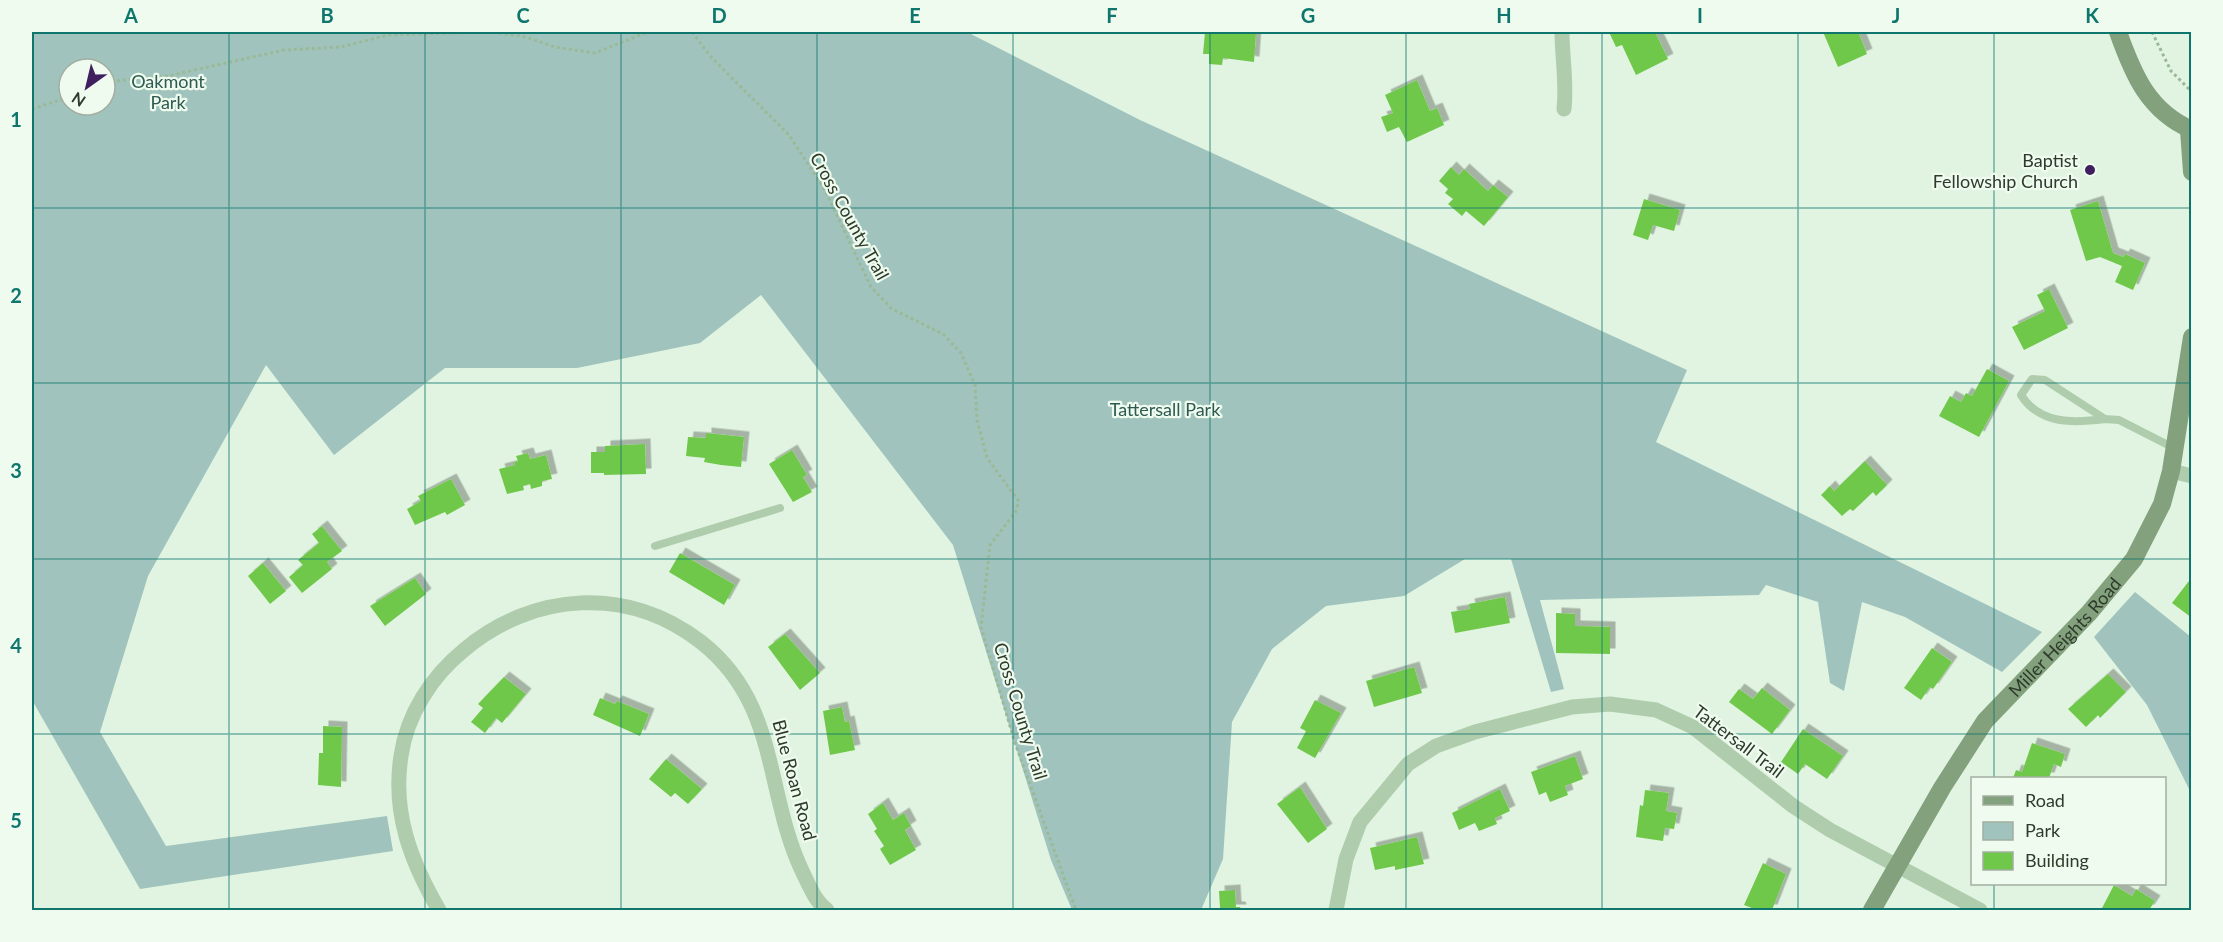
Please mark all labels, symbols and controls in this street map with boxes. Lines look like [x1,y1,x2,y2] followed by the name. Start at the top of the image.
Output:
[123,3,138,27] text: A
[320,3,334,27] text: B
[516,3,530,27] text: C
[711,3,727,27] text: D
[909,3,921,27] text: E
[1106,3,1118,27] text: F
[1301,3,1315,27] text: G
[1496,3,1512,27] text: H
[1697,3,1703,27] text: I
[1892,3,1900,27] text: J
[2085,3,2099,27] text: K
[57,57,117,117] north arrow
[131,70,205,113] park label: Oakmont Park
[68,89,89,111] text: N
[10,107,22,131] text: 1
[806,148,894,284] street label: Cross County Trail
[1933,149,2079,192] place label: Baptist Fellowship Church
[2083,163,2097,177] marker: Baptist Fellowship Church
[10,283,22,307] text: 2
[1110,398,1221,420] park label: Tattersall Park
[10,458,22,482] text: 3
[2004,573,2125,701] street label: Miller Heights Road
[10,633,22,657] text: 4
[990,640,1052,782] street label: Cross County Trail
[1689,700,1789,782] street label: Tattersall Trail
[768,717,822,843] street label: Blue Roan Road
[1971,777,2166,885] legend
[2025,789,2065,811] text: Road
[10,808,22,832] text: 5
[2025,819,2061,841] text: Park
[2025,849,2089,871] text: Building

